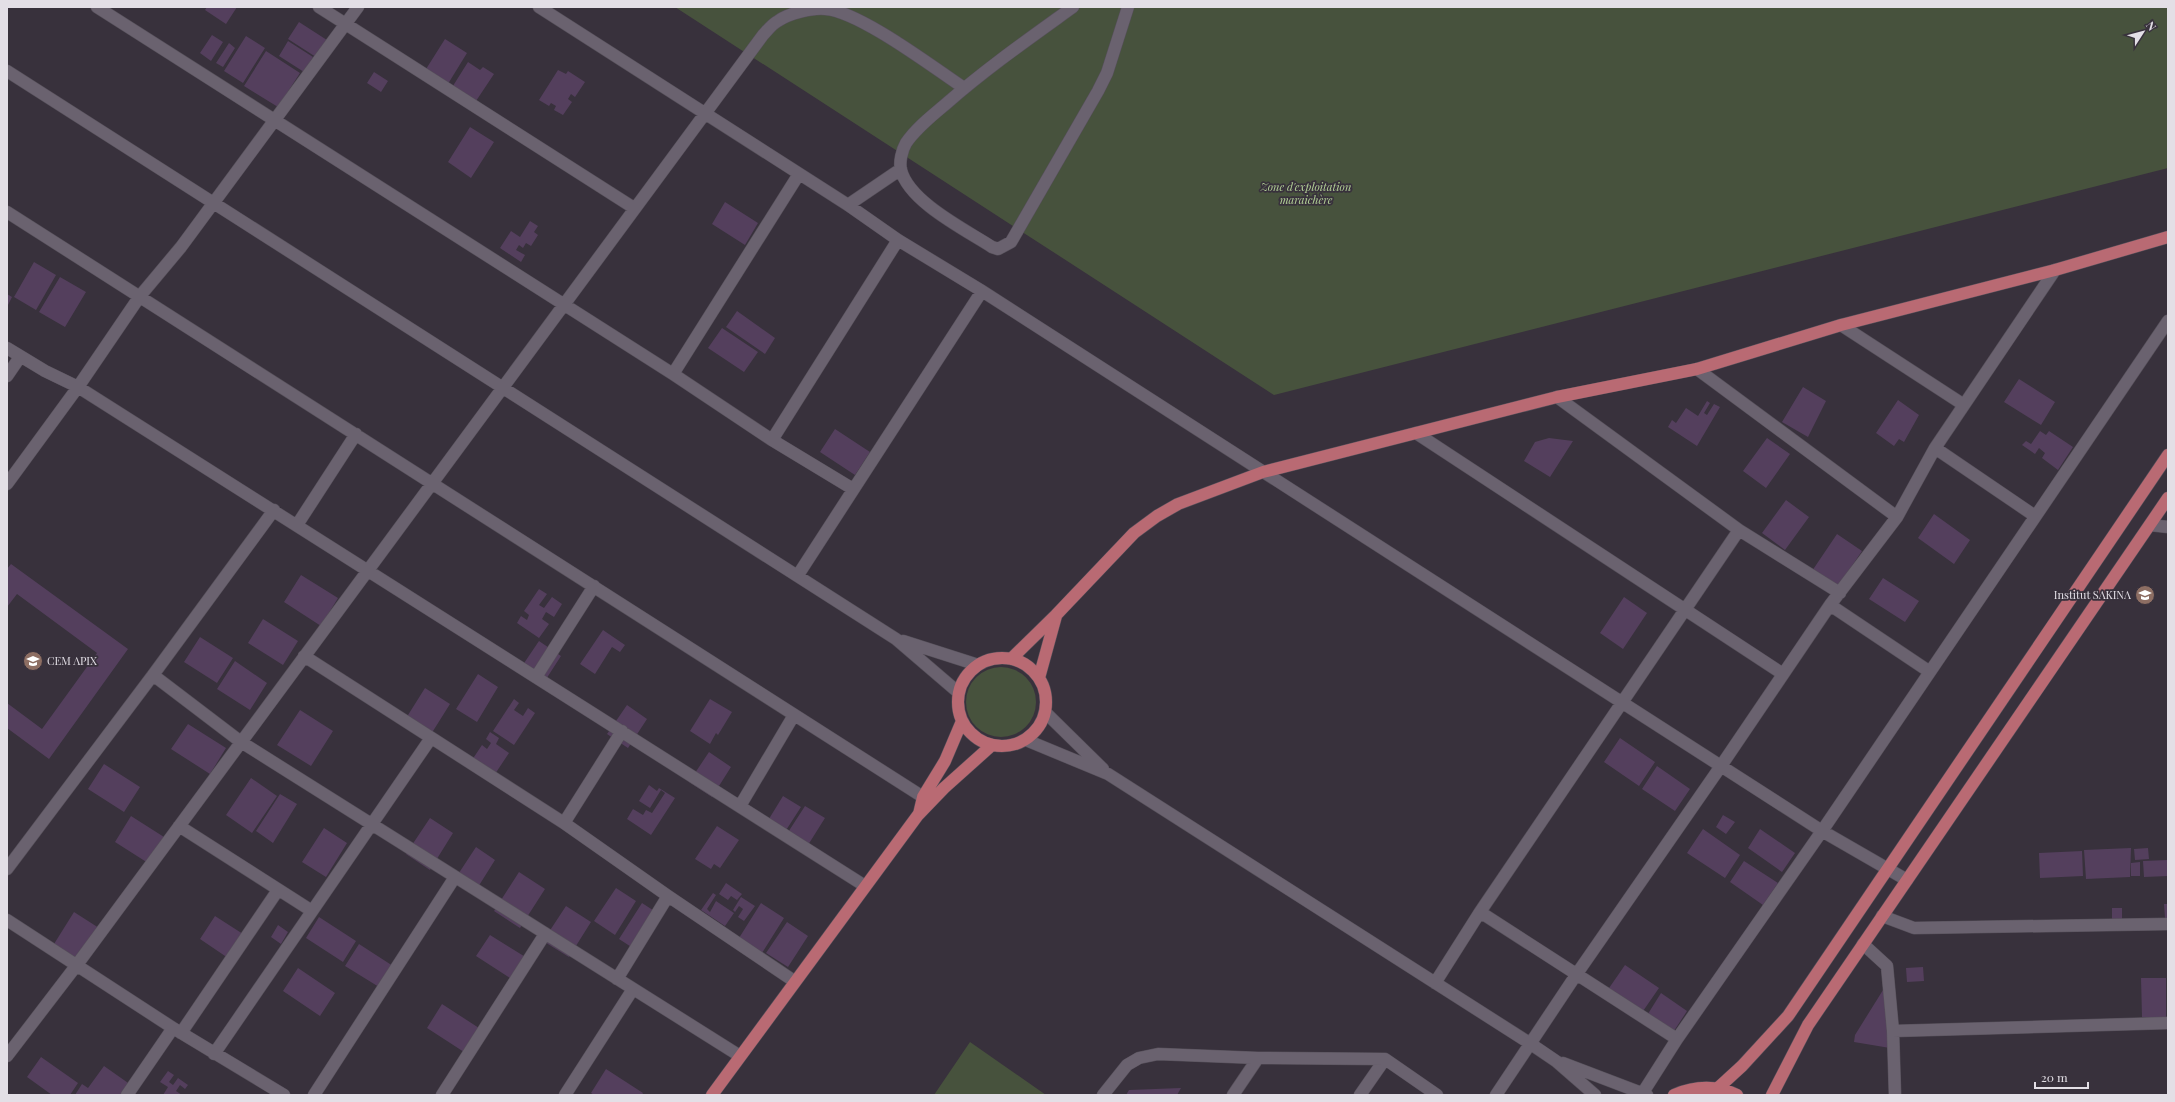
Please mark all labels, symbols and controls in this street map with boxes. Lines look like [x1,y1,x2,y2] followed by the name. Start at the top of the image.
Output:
[2123,12,2163,52] north arrow
[2143,18,2160,33] text: N
[1260,179,1351,207] park label: Zone d'exploitation maraichère
[2134,584,2156,606] school or university icon: Institut SAKINA
[2054,587,2131,602] place label: Institut SAKINA
[22,650,44,672] school or university icon: CEM APIX
[47,653,97,668] place label: CEM APIX
[2035,1064,2088,1090] scale bar
[2041,1069,2068,1085] text: 20 m

